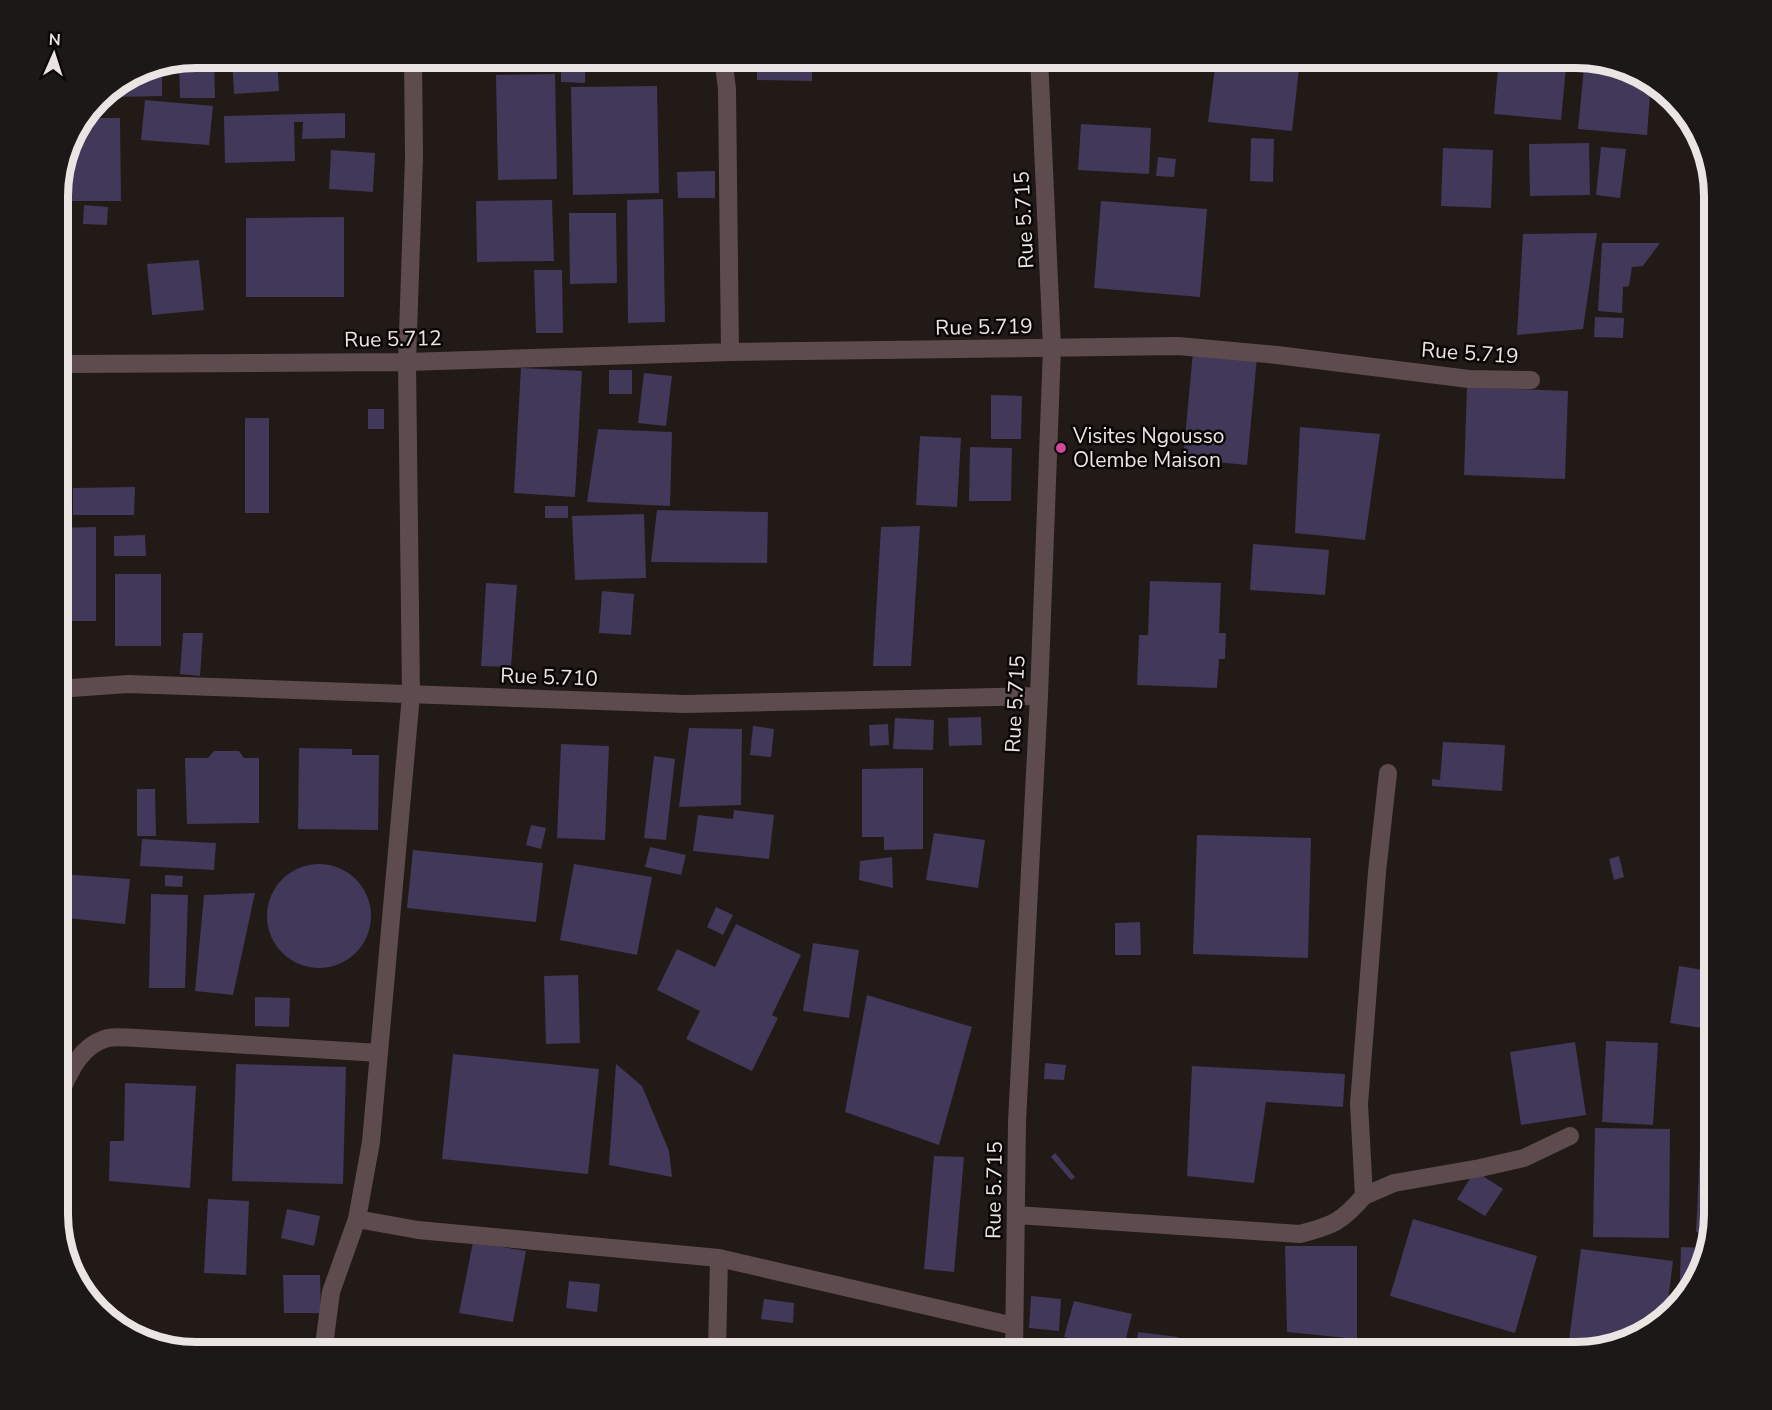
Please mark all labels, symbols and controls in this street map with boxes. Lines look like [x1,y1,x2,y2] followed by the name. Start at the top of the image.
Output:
[24,24,84,84] north arrow
[48,29,61,51] text: N
[1007,171,1041,269] street label: Rue 5.715
[935,312,1033,342] street label: Rue 5.719
[344,324,442,354] street label: Rue 5.712
[1420,336,1520,370] street label: Rue 5.719
[1072,422,1224,474] place label: Visites Ngousso Olembe Maison
[1054,441,1068,455] marker: Visites Ngousso Olembe Maison
[998,655,1032,753] street label: Rue 5.715
[500,661,598,693] street label: Rue 5.710
[979,1141,1009,1239] street label: Rue 5.715

